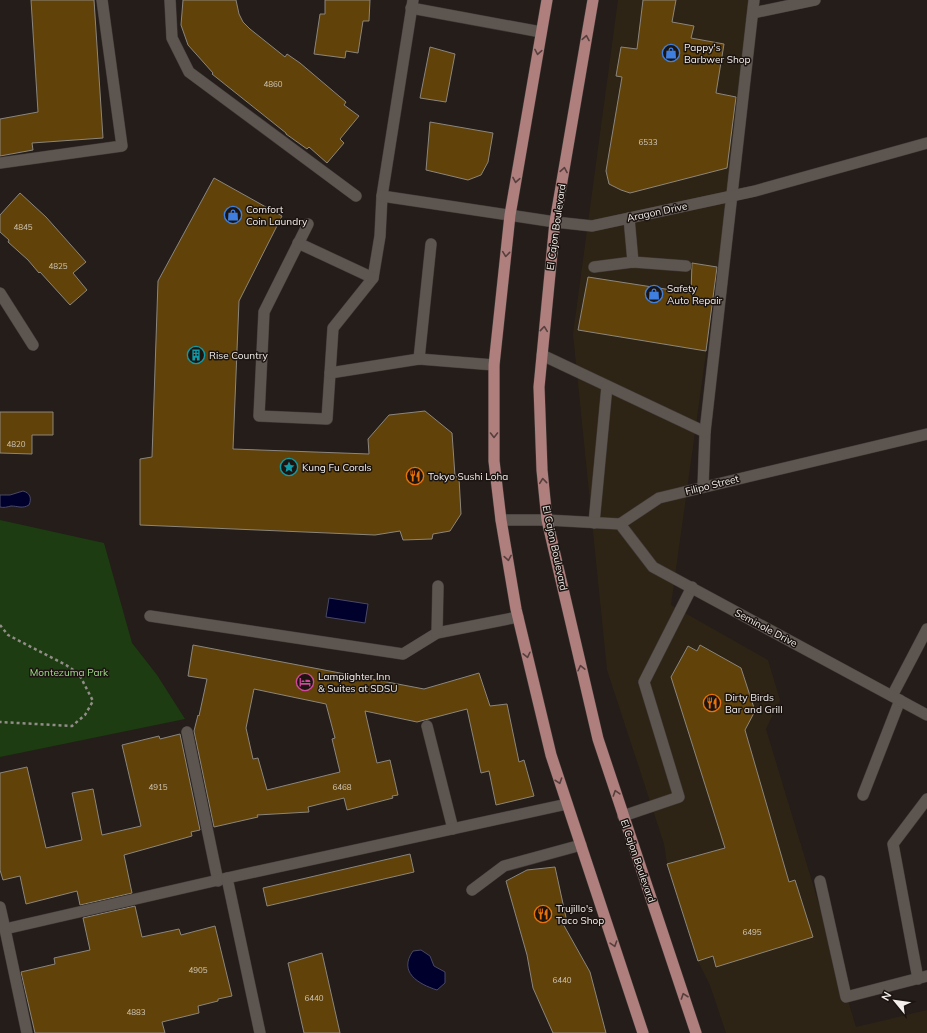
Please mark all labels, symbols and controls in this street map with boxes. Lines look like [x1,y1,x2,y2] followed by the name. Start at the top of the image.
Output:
[581,35,590,41] one-way arrow
[684,41,750,66] place label: Pappy's Barbwer Shop
[661,43,681,63] shop icon: Pappy's Barbwer Shop
[534,49,543,55] one-way arrow
[263,79,283,89] house number: 4860
[638,137,658,147] house number: 6533
[559,167,568,173] one-way arrow
[512,177,520,183] one-way arrow
[544,183,568,271] street label: El Cajon Boulevard
[626,199,688,225] street label: Aragon Drive
[246,203,308,228] place label: Comfort Coin Laundry
[223,205,243,225] shop icon: Comfort Coin Laundry
[13,222,33,232] house number: 4845
[501,250,510,257] one-way arrow
[48,261,68,271] house number: 4825
[667,282,723,307] place label: Safety Auto Repair
[644,284,664,304] shop icon: Safety Auto Repair
[540,326,549,332] one-way arrow
[186,345,206,365] building icon: Rise Country
[209,349,269,362] place label: Rise Country
[490,432,498,438] one-way arrow
[6,439,26,449] house number: 4820
[279,457,299,477] place icon: Kung Fu Corals
[302,461,372,474] place label: Kung Fu Corals
[405,466,425,486] restaurant icon: Tokyo Sushi Loha
[428,470,508,483] place label: Tokyo Sushi Loha
[684,472,741,498] street label: Filipo Street
[538,478,547,484] one-way arrow
[540,504,570,592] street label: El Cajon Boulevard
[503,555,511,562] one-way arrow
[732,606,800,650] street label: Seminole Drive
[523,652,531,658] one-way arrow
[578,665,586,671] one-way arrow
[30,666,109,679] park label: Montezuma Park
[318,670,398,695] place label: Lamplighter Inn & Suites at SDSU
[295,672,315,692] hotel icon: Lamplighter Inn & Suites at SDSU
[725,691,783,716] place label: Dirty Birds Bar and Grill
[702,693,722,713] restaurant icon: Dirty Birds Bar and Grill
[555,777,563,784] one-way arrow
[148,782,168,792] house number: 4915
[332,782,352,792] house number: 6468
[612,790,621,797] one-way arrow
[618,818,658,904] street label: El Cajon Boulevard
[556,902,604,927] place label: Trujillo's Taco Shop
[533,904,553,924] restaurant icon: Trujillo's Taco Shop
[742,927,762,937] house number: 6495
[609,941,617,948] one-way arrow
[188,965,208,975] house number: 4905
[552,975,572,985] house number: 6440
[875,981,915,1021] north arrow
[878,989,894,1003] text: N
[304,993,324,1003] house number: 6440
[680,993,689,1000] one-way arrow
[126,1007,146,1017] house number: 4883

